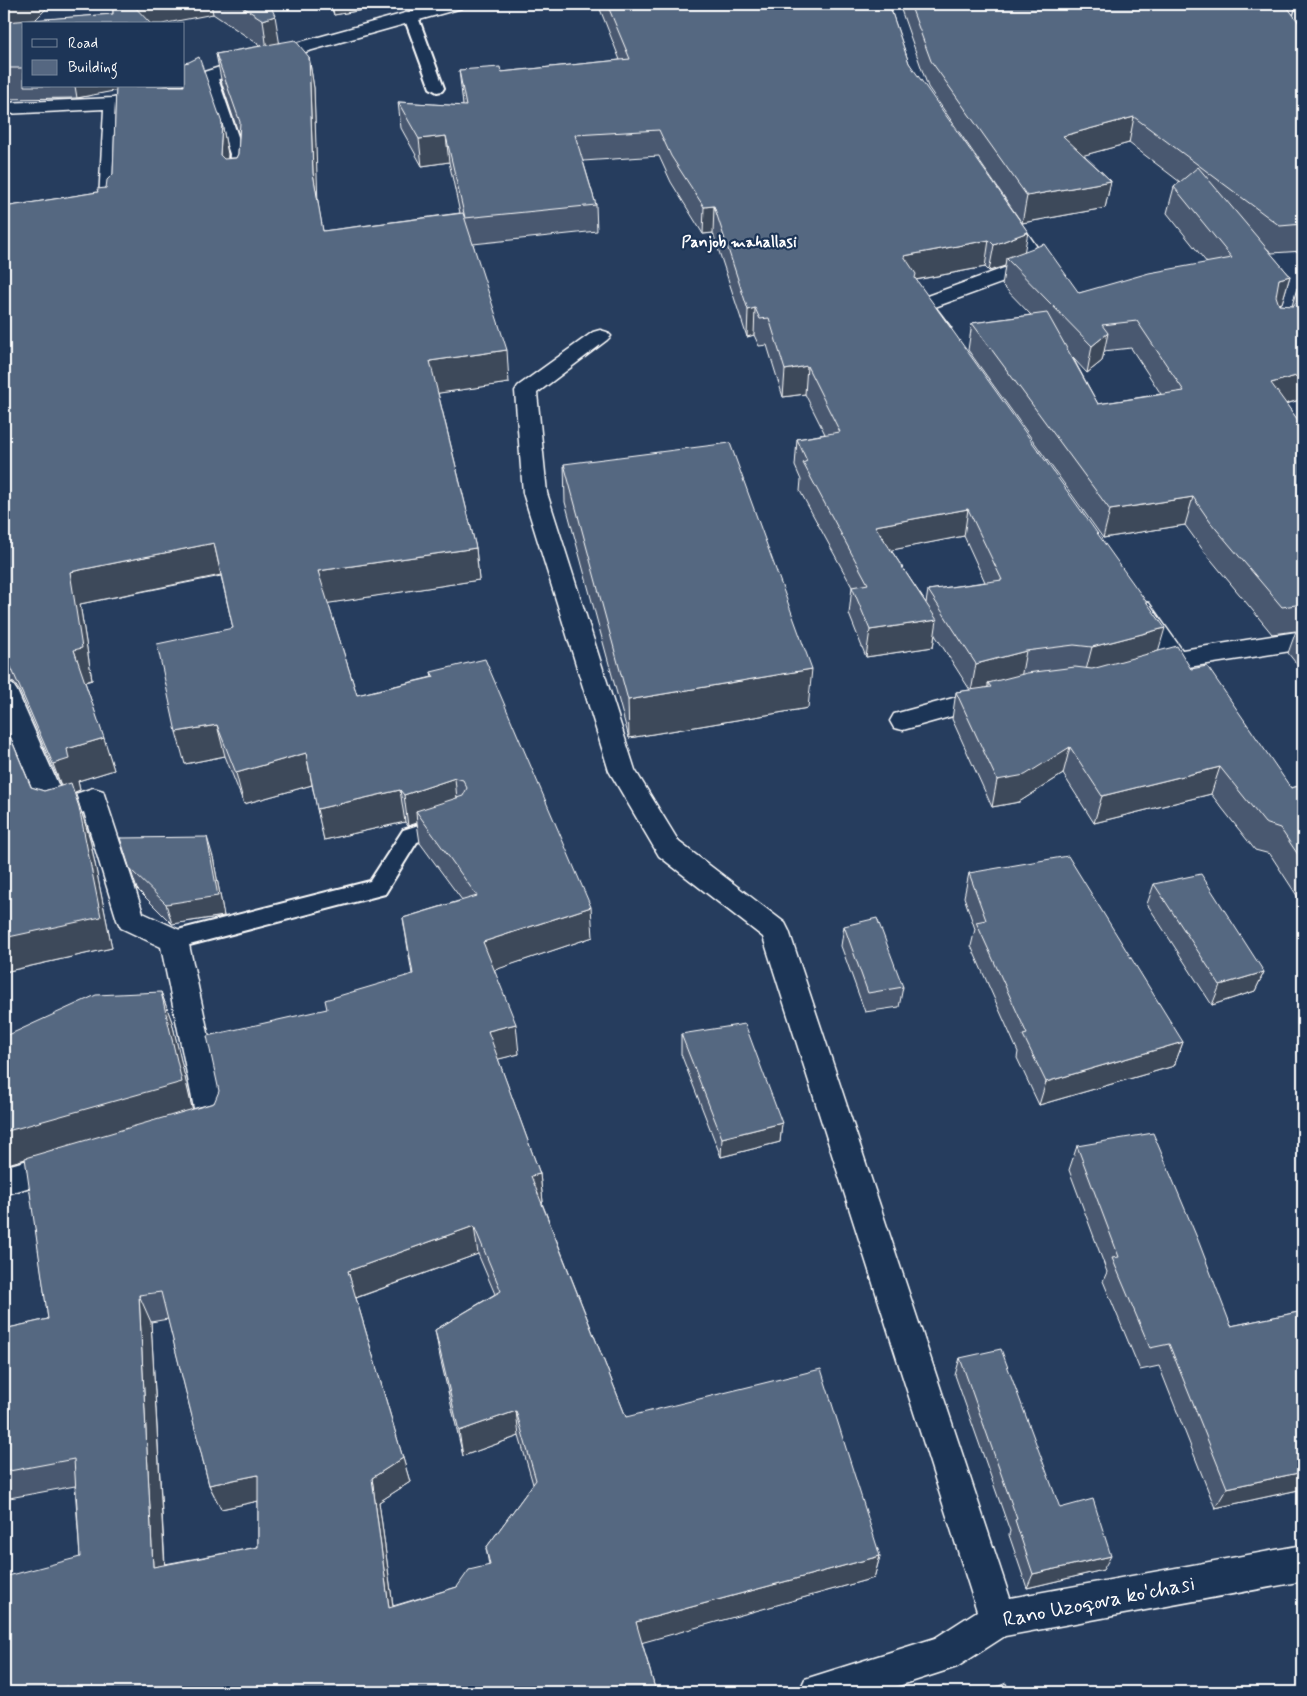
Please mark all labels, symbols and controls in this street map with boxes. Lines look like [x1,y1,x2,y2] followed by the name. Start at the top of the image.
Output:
[22,22,185,88] legend
[68,34,98,54] text: Road
[68,58,118,79] text: Building
[681,232,797,253] district label: Panjob mahallasi
[1001,1570,1197,1634] street label: Rano Uzoqova ko'chasi

